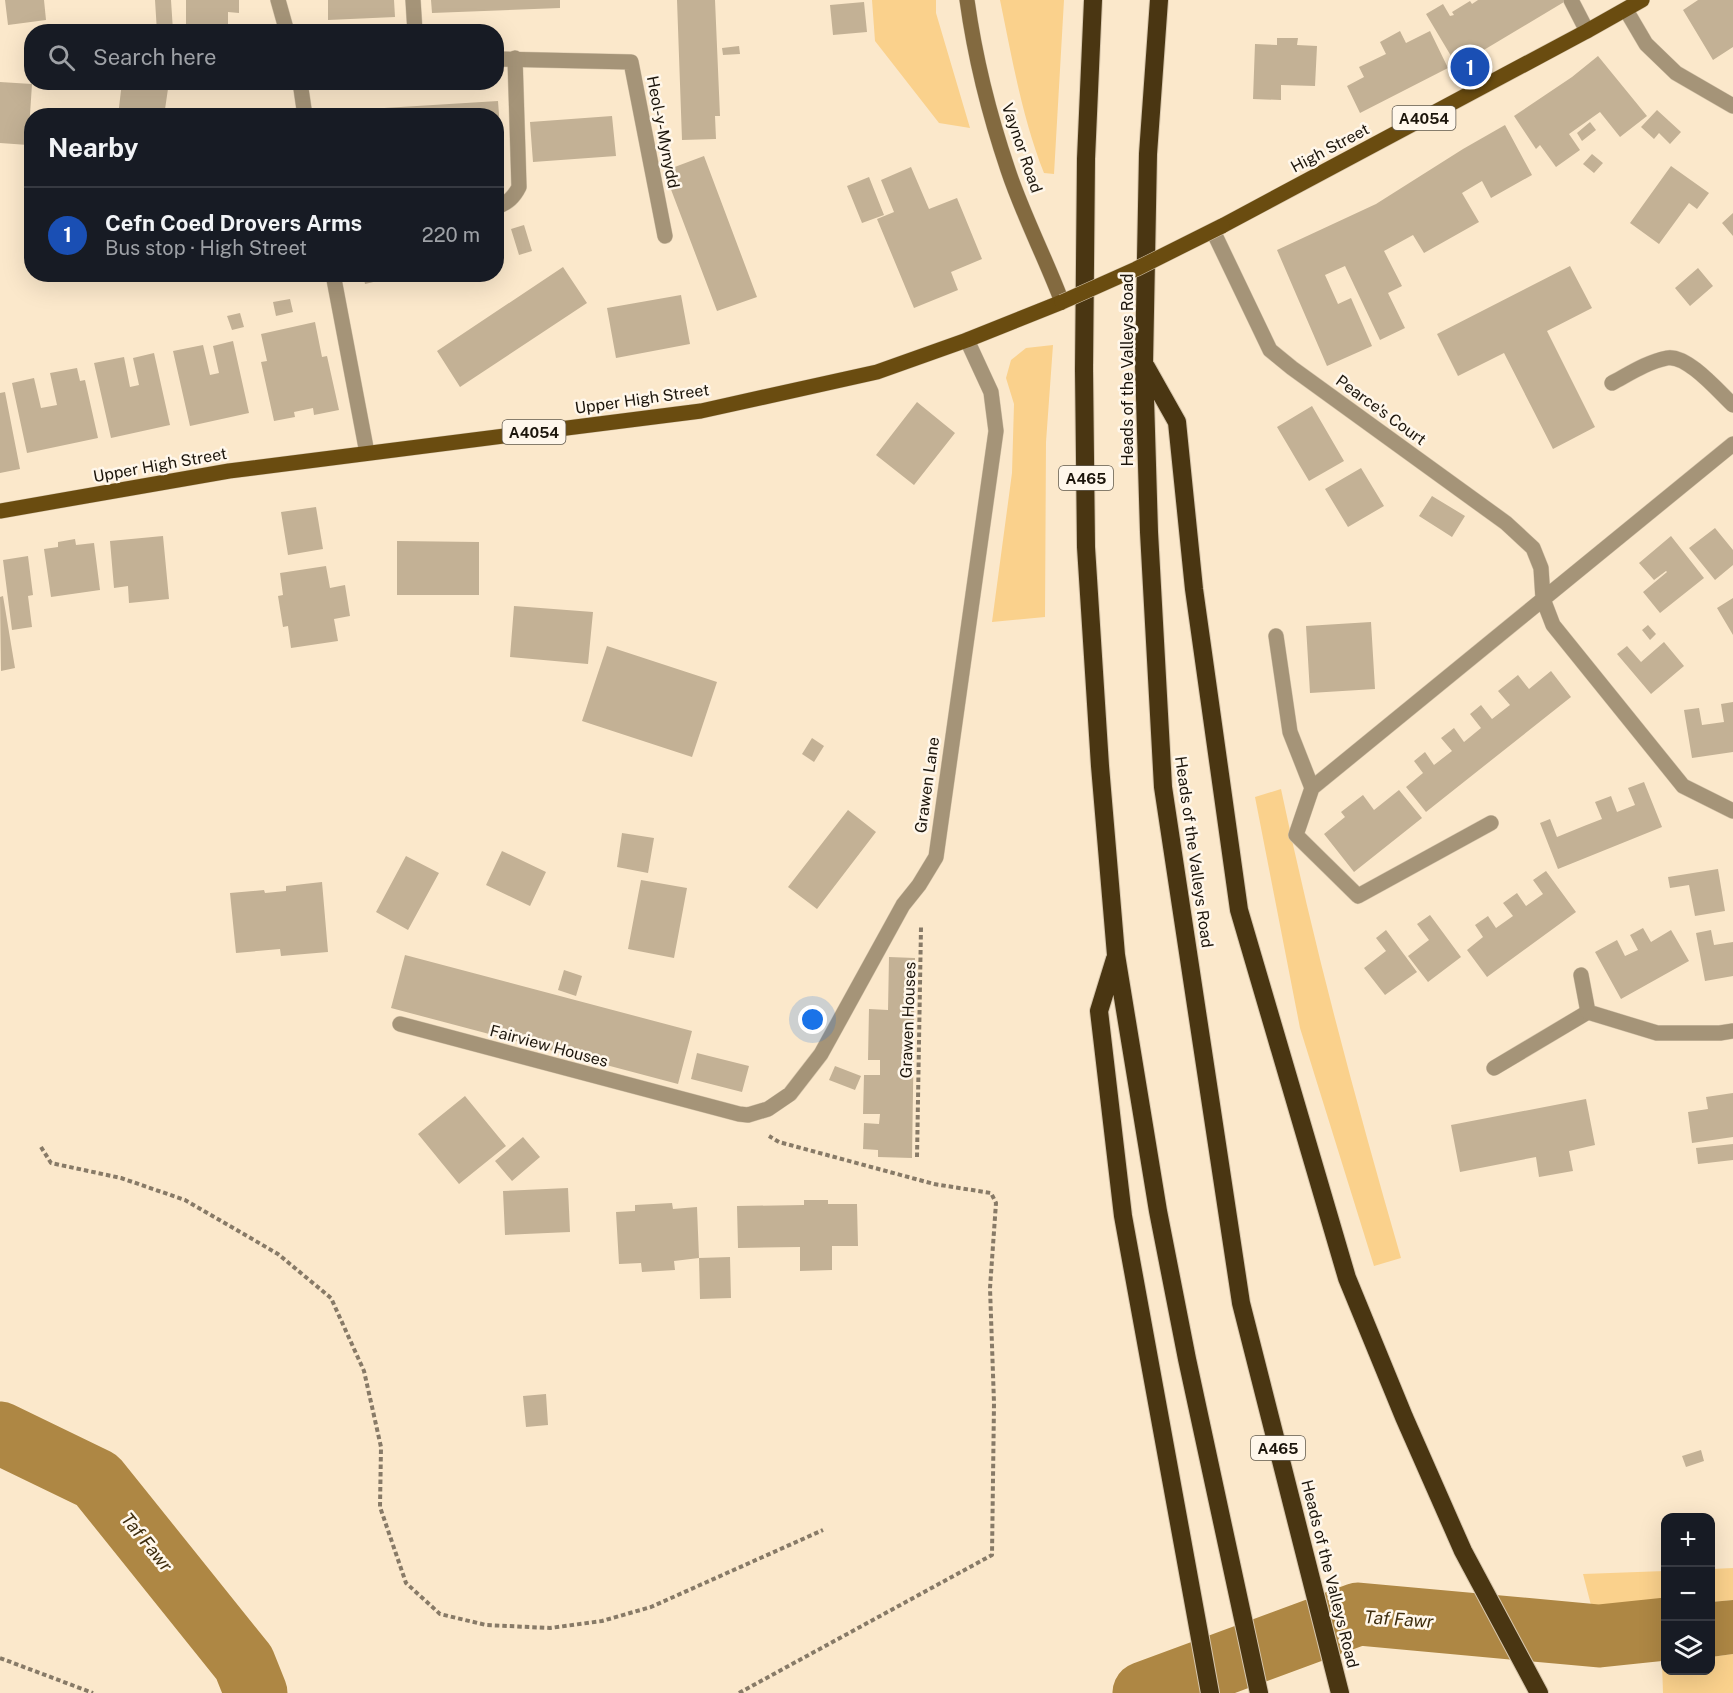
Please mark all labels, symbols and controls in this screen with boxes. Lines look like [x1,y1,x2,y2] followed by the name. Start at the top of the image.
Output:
[24,24,504,90] search box
[45,41,78,74] icon: search
[93,44,217,70] text: Search here
[1450,44,1490,90] pin: 1
[643,74,683,190] street label: Heol-y-Mynydd
[998,101,1046,195] street label: Vaynor Road
[1392,106,1456,130] road number: A4054
[1288,119,1372,177] street label: High Street
[48,132,138,163] text: Nearby
[105,210,362,236] text: Cefn Coed Drovers Arms
[63,223,72,247] text: 1
[422,223,480,247] text: 220 m
[105,236,307,260] text: Bus stop · High Street
[1118,273,1137,467] street label: Heads of the Valleys Road
[1332,371,1430,449] street label: Pearce's Court
[574,380,710,418] street label: Upper High Street
[502,420,566,444] road number: A4054
[92,444,228,486] street label: Upper High Street
[1059,466,1113,490] road number: A465
[911,736,943,834] street label: Grawen Lane
[1171,755,1217,949] street label: Heads of the Valleys Road
[896,961,920,1079] street label: Grawen Houses
[798,1005,827,1034] your location
[488,1021,610,1071] street label: Fairview Houses
[1251,1436,1305,1460] road number: A465
[1297,1478,1363,1670] street label: Heads of the Valleys Road
[117,1508,177,1576] water label: Taf Fawr
[1661,1513,1715,1675] map controls
[1661,1513,1715,1567] button: +
[1661,1567,1715,1621] button: −
[1364,1606,1434,1632] water label: Taf Fawr
[1661,1621,1715,1675] button: layers

